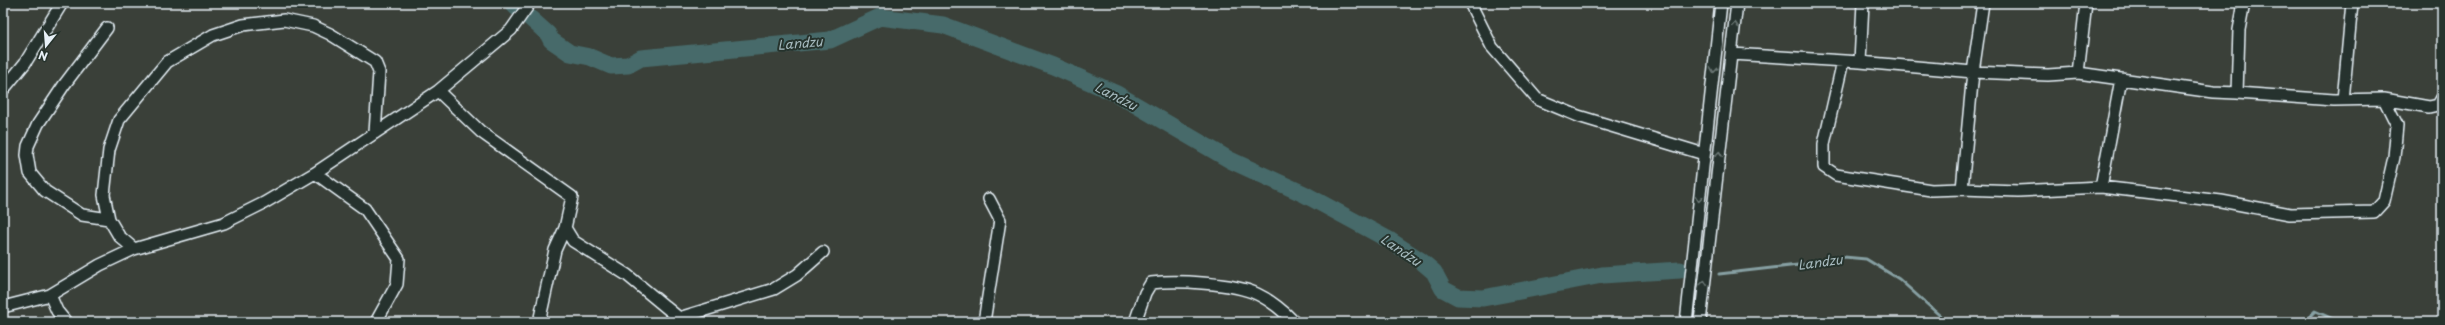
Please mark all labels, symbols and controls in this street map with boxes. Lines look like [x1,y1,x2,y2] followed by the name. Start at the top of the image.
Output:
[1730,22,1739,28] one-way arrow
[26,26,66,66] north arrow
[777,31,825,54] water label: Landzu
[36,47,50,65] text: N
[1709,67,1718,73] one-way arrow
[1092,77,1142,115] water label: Landzu
[1714,151,1723,157] one-way arrow
[1695,196,1704,202] one-way arrow
[1377,229,1426,271] water label: Landzu
[1796,249,1845,274] water label: Landzu
[1699,280,1708,286] one-way arrow

